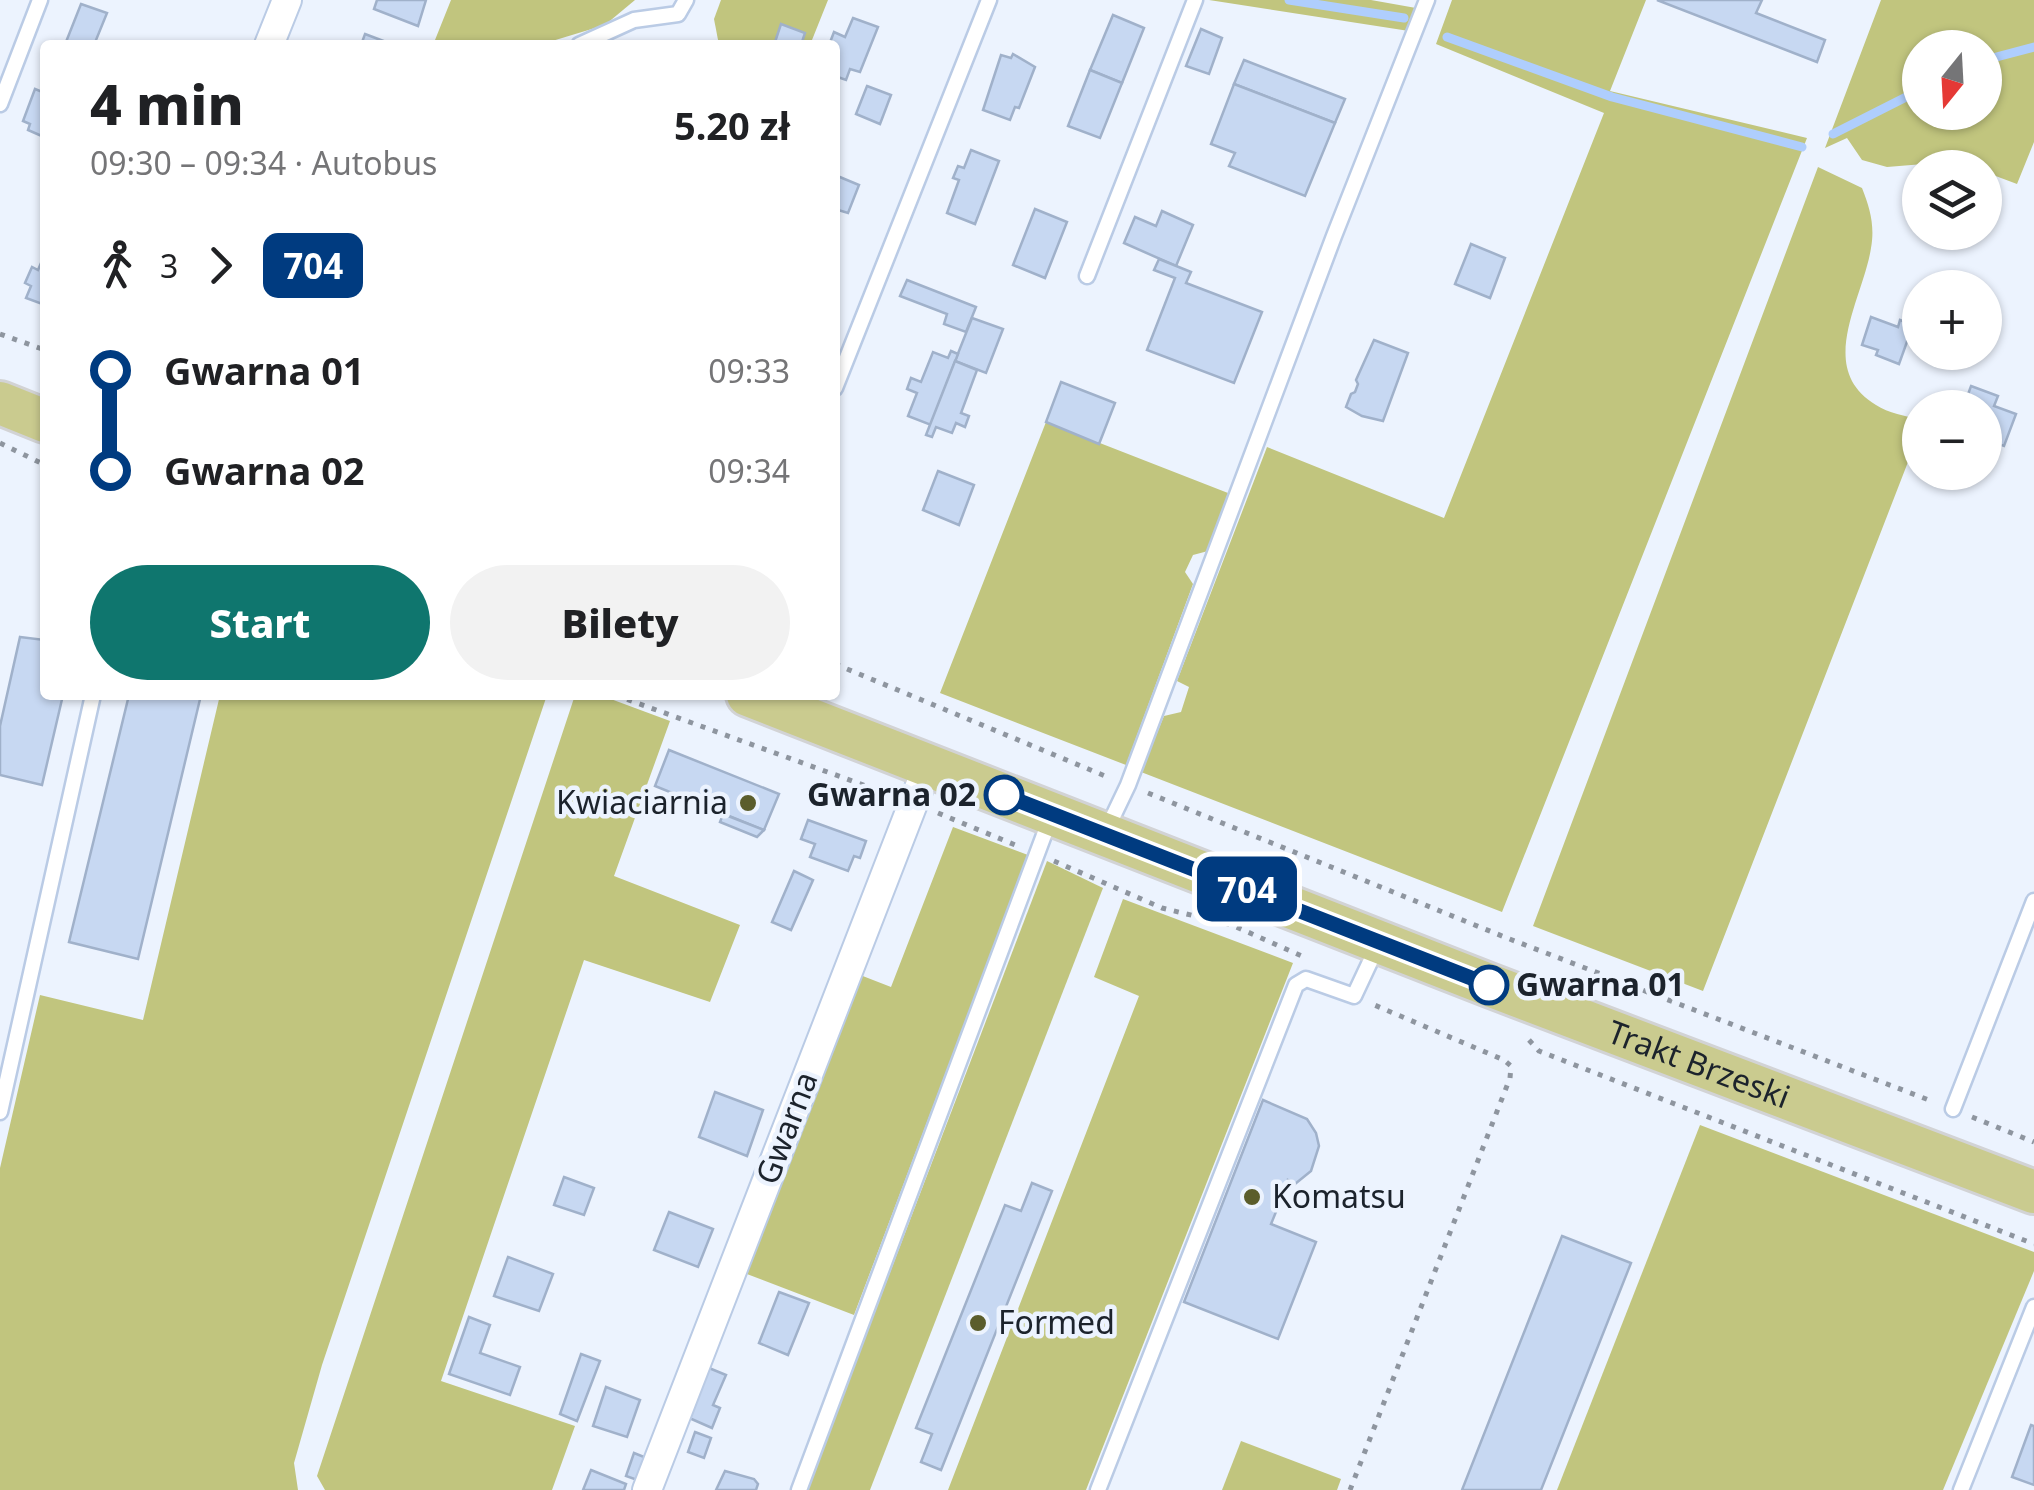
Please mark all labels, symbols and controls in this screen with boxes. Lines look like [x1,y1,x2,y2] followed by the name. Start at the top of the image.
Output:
[1902,30,2002,130] north arrow
[1902,30,2002,490] map controls
[90,66,244,141] text: 4 min
[674,99,790,151] text: 5.20 zł
[90,141,437,184] text: 09:30 – 09:34 · Autobus
[1902,150,2002,250] button: layers
[90,238,145,293] icon: walk
[193,238,248,293] icon: forward
[283,242,343,289] text: 704
[160,244,178,287] text: 3
[1902,270,2002,370] button: +
[164,344,365,396] text: Gwarna 01
[708,349,790,392] text: 09:33
[1902,390,2002,490] button: −
[164,444,365,496] text: Gwarna 02
[708,449,790,492] text: 09:34
[90,565,430,680] button: Start
[450,565,790,680] button: Bilety
[807,772,976,815] place label: Gwarna 02
[985,776,1023,814] marker: Gwarna 02
[556,780,728,823] place label: Kwiaciarnia
[737,792,759,814] marker: Kwiaciarnia
[1190,856,1304,922] line badge: 704
[1217,866,1277,913] text: 704
[1516,962,1685,1005] place label: Gwarna 01
[1470,966,1508,1004] marker: Gwarna 01
[1602,1009,1796,1117] street label: Trakt Brzeski
[744,1065,827,1190] street label: Gwarna
[1272,1174,1406,1217] place label: Komatsu
[1241,1186,1263,1208] marker: Komatsu
[998,1300,1115,1343] place label: Formed
[967,1312,989,1334] marker: Formed

